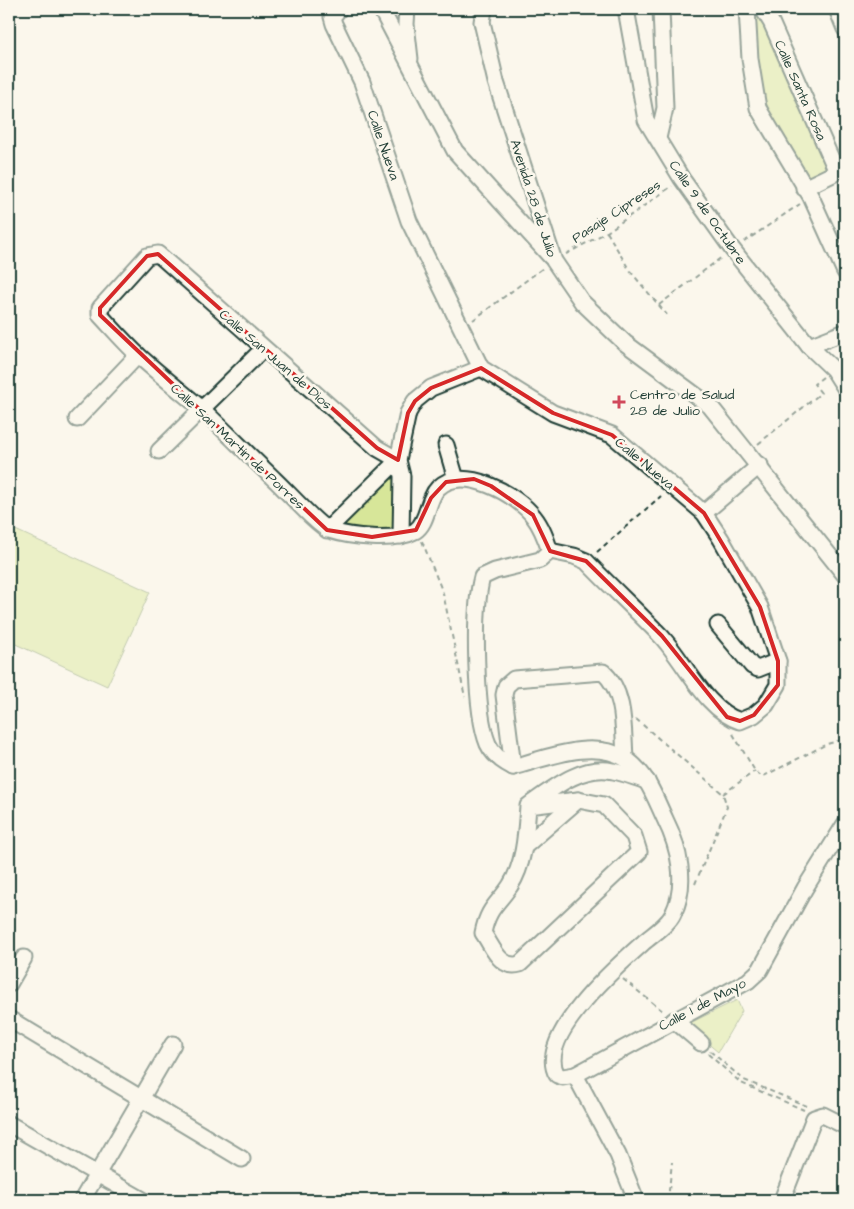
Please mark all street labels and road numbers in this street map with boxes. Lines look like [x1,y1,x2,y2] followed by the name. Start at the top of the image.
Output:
[769,37,831,144] street label: Calle Santa Rosa
[362,108,404,183] street label: Calle Nueva
[505,137,562,260] street label: Avenida 28 de Julio
[664,157,751,269] street label: Calle 9 de Octubre
[568,176,665,248] street label: Pasaje Cipreses
[214,305,336,415] street label: Calle San Juan de Dios
[166,379,309,515] street label: Calle San Martín de Porres
[610,433,679,495] street label: Calle Nueva
[655,973,750,1036] street label: Calle 1 de Mayo

